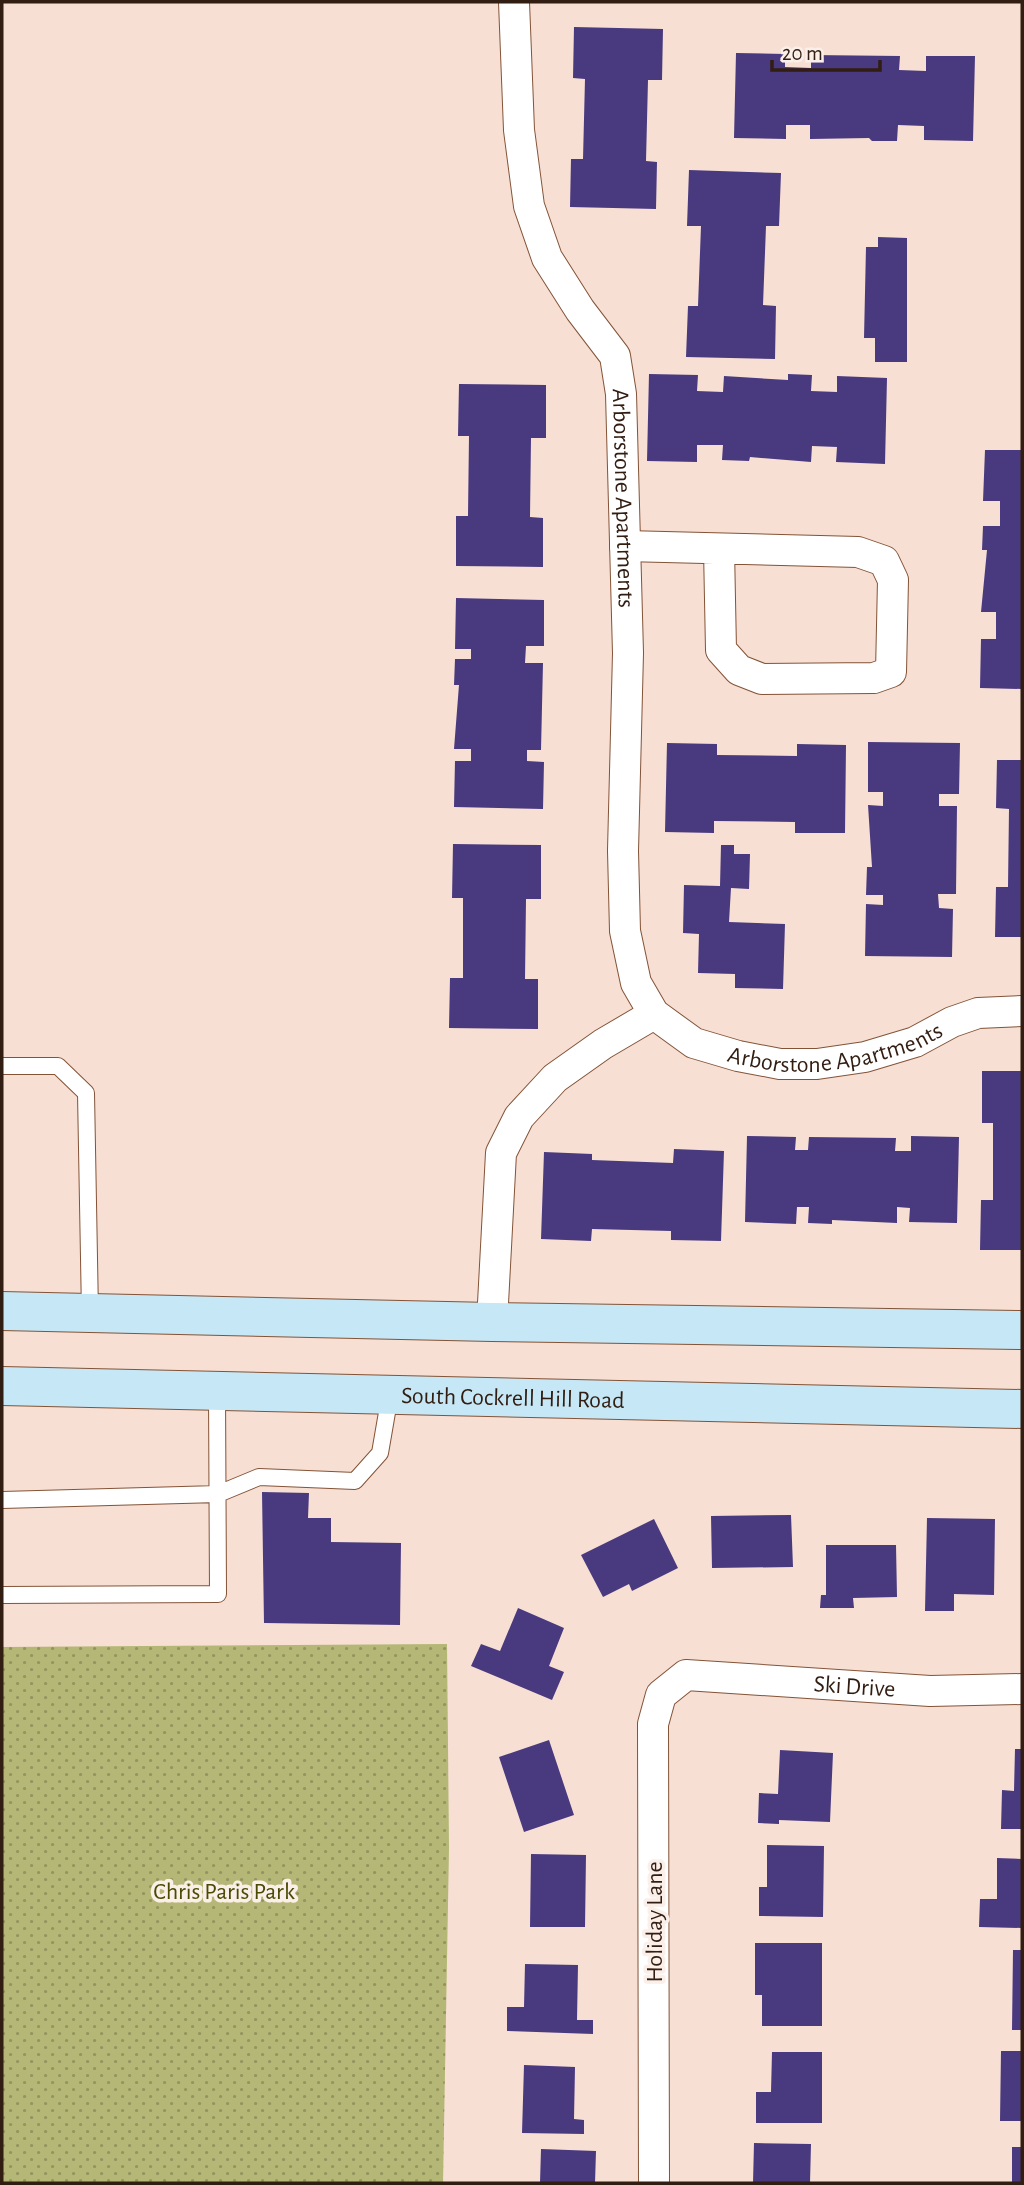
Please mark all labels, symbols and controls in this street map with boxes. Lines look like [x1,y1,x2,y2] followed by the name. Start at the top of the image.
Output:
[772,28,880,72] scale bar
[782,43,823,64] text: 20 m
[608,388,638,608] street label: Arborstone Apartments
[725,1018,947,1077] street label: Arborstone Apartments
[401,1384,625,1413] street label: South Cockrell Hill Road
[813,1672,896,1702] street label: Ski Drive
[643,1861,667,1983] street label: Holiday Lane
[153,1880,295,1904] park label: Chris Paris Park

